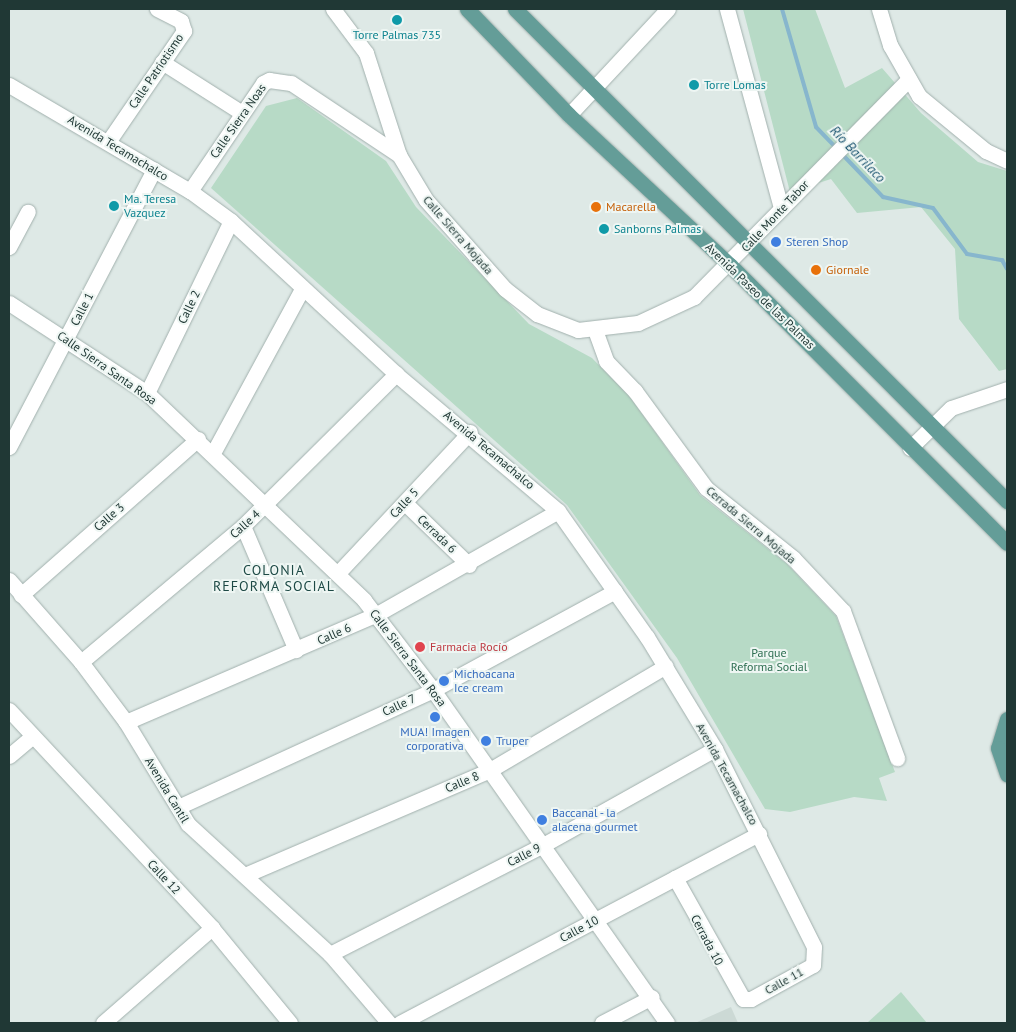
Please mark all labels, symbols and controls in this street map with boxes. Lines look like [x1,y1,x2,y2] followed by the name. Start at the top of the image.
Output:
[391,14,403,26] marker: Torre Palmas 735
[353,28,441,42] place label: Torre Palmas 735
[126,31,186,111] street label: Calle Patriotismo
[704,78,766,92] place label: Torre Lomas
[688,79,700,91] marker: Torre Lomas
[207,81,269,161] street label: Calle Sierra Noas
[65,112,171,184] street label: Avenida Tecamachalco
[827,122,889,186] water label: Río Barrilaco
[738,177,812,255] street label: Calle Monte Tabor
[124,192,178,220] place label: Ma. Teresa Vazquez
[420,193,496,277] street label: Calle Sierra Mojada
[108,200,120,212] marker: Ma. Teresa Vazquez
[606,200,656,214] place label: Macarella
[590,201,602,213] marker: Macarella
[614,222,701,236] place label: Sanborns Palmas
[598,223,610,235] marker: Sanborns Palmas
[786,235,848,249] place label: Steren Shop
[770,236,782,248] marker: Steren Shop
[702,240,818,352] street label: Avenida Paseo de las Palmas
[826,263,869,277] place label: Giornale
[810,264,822,276] marker: Giornale
[175,288,203,326] street label: Calle 2
[68,290,96,328] street label: Calle 1
[55,328,159,408] street label: Calle Sierra Santa Rosa
[440,408,538,492] street label: Avenida Tecamachalco
[703,483,799,567] street label: Cerrada Sierra Mojada
[387,485,421,521] street label: Calle 5
[91,500,127,534] street label: Calle 3
[227,507,263,541] street label: Calle 4
[414,512,460,556] street label: Cerrada 6
[211,562,337,594] district label: COLONIA REFORMA SOCIAL
[367,607,449,709] street label: Calle Sierra Santa Rosa
[315,620,353,648] street label: Calle 6
[430,640,508,654] place label: Farmacia Rocío
[414,641,426,653] marker: Farmacia Rocío
[731,646,807,674] park label: Parque Reforma Social
[454,667,515,695] place label: Michoacana Ice cream
[438,675,450,687] marker: Michoacana Ice cream
[380,691,418,719] street label: Calle 7
[429,711,441,723] marker: MUA! Imagen corporativa
[693,720,761,828] street label: Avenida Tecamachalco
[400,725,470,753] place label: MUA! Imagen corporativa
[496,734,529,748] place label: Truper
[480,735,492,747] marker: Truper
[142,755,192,825] street label: Avenida Cantíl
[443,768,481,796] street label: Calle 8
[552,806,638,834] place label: Baccanal - la alacena gourmet
[536,814,548,826] marker: Baccanal - la alacena gourmet
[505,841,543,869] street label: Calle 9
[144,857,184,897] street label: Calle 12
[688,912,726,968] street label: Cerrada 10
[557,913,601,945] street label: Calle 10
[762,965,806,997] street label: Calle 11

